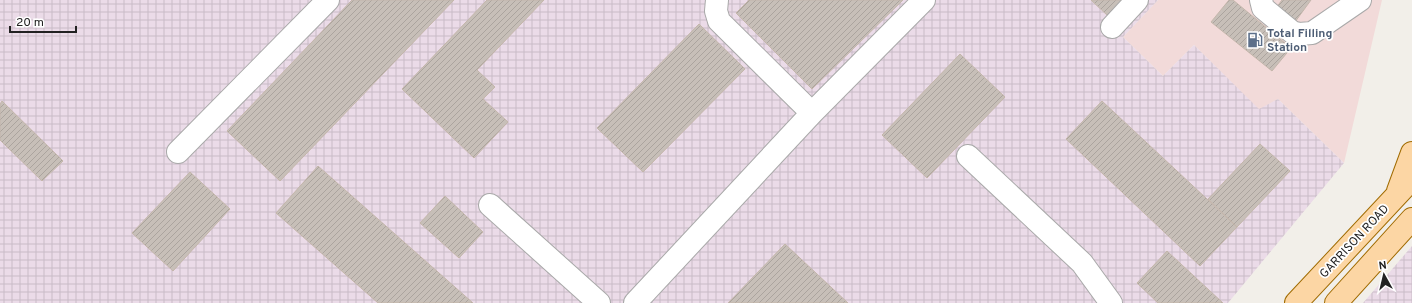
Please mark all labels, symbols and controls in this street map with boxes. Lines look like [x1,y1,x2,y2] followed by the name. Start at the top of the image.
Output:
[10,8,76,34] scale bar
[16,15,44,31] text: 20 m
[1267,26,1332,56] place label: Total Filling Station
[1246,31,1264,49] fuel station icon: Total Filling Station
[1316,201,1392,281] street label: GARRISON ROAD
[1364,255,1404,295] north arrow

